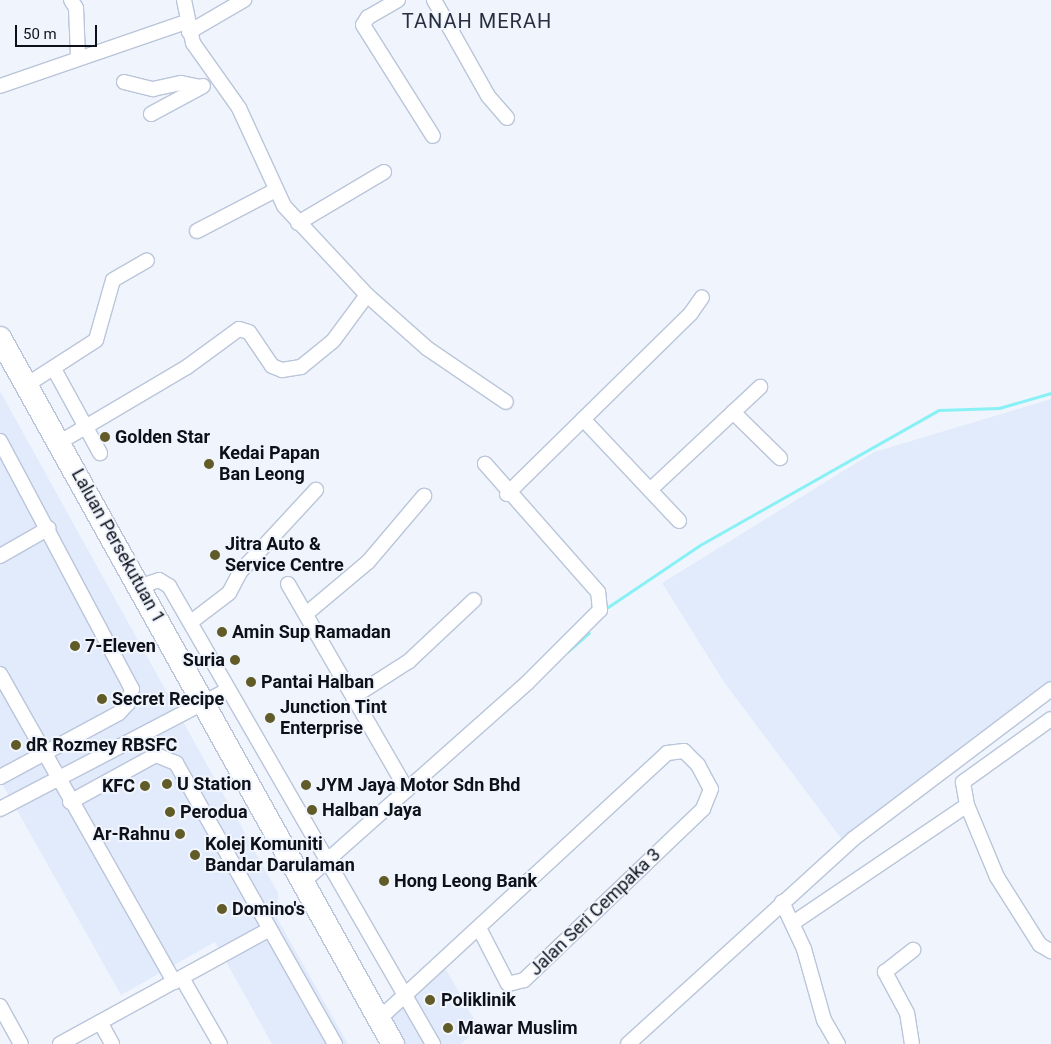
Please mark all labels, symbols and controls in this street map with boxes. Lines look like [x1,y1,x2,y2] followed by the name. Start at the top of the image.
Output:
[400,9,554,33] district label: TANAH MERAH
[18,15,100,47] scale bar
[23,25,57,43] text: 50 m
[115,426,210,448] place label: Golden Star
[99,431,111,443] marker: Golden Star
[219,443,320,486] place label: Kedai Papan Ban Leong
[203,458,215,470] marker: Kedai Papan Ban Leong
[67,465,169,627] street label: Laluan Persekutuan 1
[225,534,344,576] place label: Jitra Auto & Service Centre
[209,549,221,561] marker: Jitra Auto & Service Centre
[232,621,391,643] place label: Amin Sup Ramadan
[216,626,228,638] marker: Amin Sup Ramadan
[85,635,156,657] place label: 7-Eleven
[69,640,81,652] marker: 7-Eleven
[183,649,225,671] place label: Suria
[229,654,241,666] marker: Suria
[261,671,374,693] place label: Pantai Halban
[245,676,257,688] marker: Pantai Halban
[112,688,224,710] place label: Secret Recipe
[96,693,108,705] marker: Secret Recipe
[280,697,387,740] place label: Junction Tint Enterprise
[264,712,276,724] marker: Junction Tint Enterprise
[26,734,177,756] place label: dR Rozmey RBSFC
[10,739,22,751] marker: dR Rozmey RBSFC
[177,773,251,795] place label: U Station
[316,774,521,796] place label: JYM Jaya Motor Sdn Bhd
[102,775,135,797] place label: KFC
[161,778,173,790] marker: U Station
[300,779,312,791] marker: JYM Jaya Motor Sdn Bhd
[139,780,151,792] marker: KFC
[322,799,422,821] place label: Halban Jaya
[180,801,248,823] place label: Perodua
[306,804,318,816] marker: Halban Jaya
[164,806,176,818] marker: Perodua
[93,823,170,845] place label: Ar-Rahnu
[174,828,186,840] marker: Ar-Rahnu
[205,834,355,876] place label: Kolej Komuniti Bandar Darulaman
[525,844,665,980] street label: Jalan Seri Cempaka 3
[189,849,201,861] marker: Kolej Komuniti Bandar Darulaman
[394,870,537,892] place label: Hong Leong Bank
[378,875,390,887] marker: Hong Leong Bank
[232,898,305,920] place label: Domino's
[216,903,228,915] marker: Domino's
[441,989,516,1011] place label: Poliklinik
[423,993,437,1007] marker: Poliklinik
[458,1017,578,1039] place label: Mawar Muslim
[442,1022,454,1034] marker: Mawar Muslim

